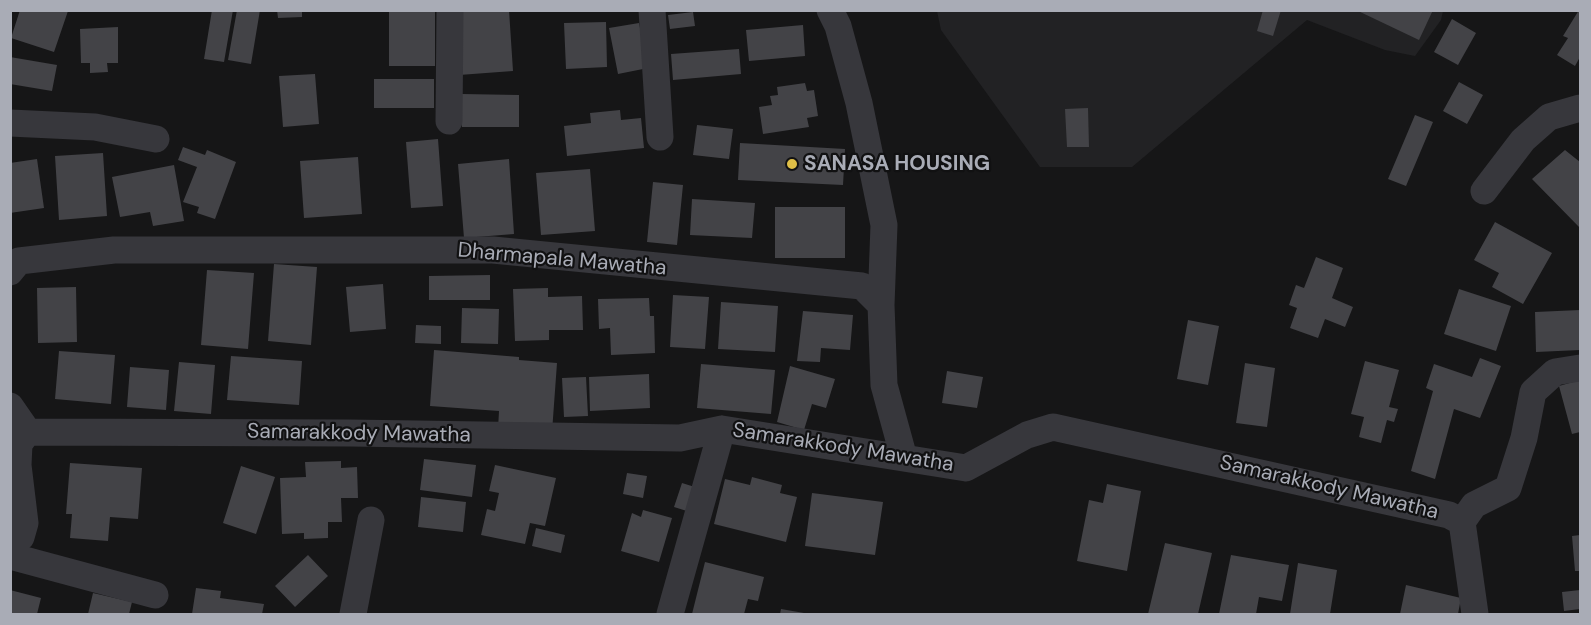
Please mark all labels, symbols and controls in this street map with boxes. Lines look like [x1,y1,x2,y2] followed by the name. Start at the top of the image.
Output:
[804,151,990,177] place label: SANASA HOUSING
[785,157,799,171] marker: SANASA HOUSING
[457,238,667,282] street label: Dharmapala Mawatha
[731,418,955,478] street label: Samarakkody Mawatha
[247,419,471,449] street label: Samarakkody Mawatha
[1217,451,1441,525] street label: Samarakkody Mawatha

